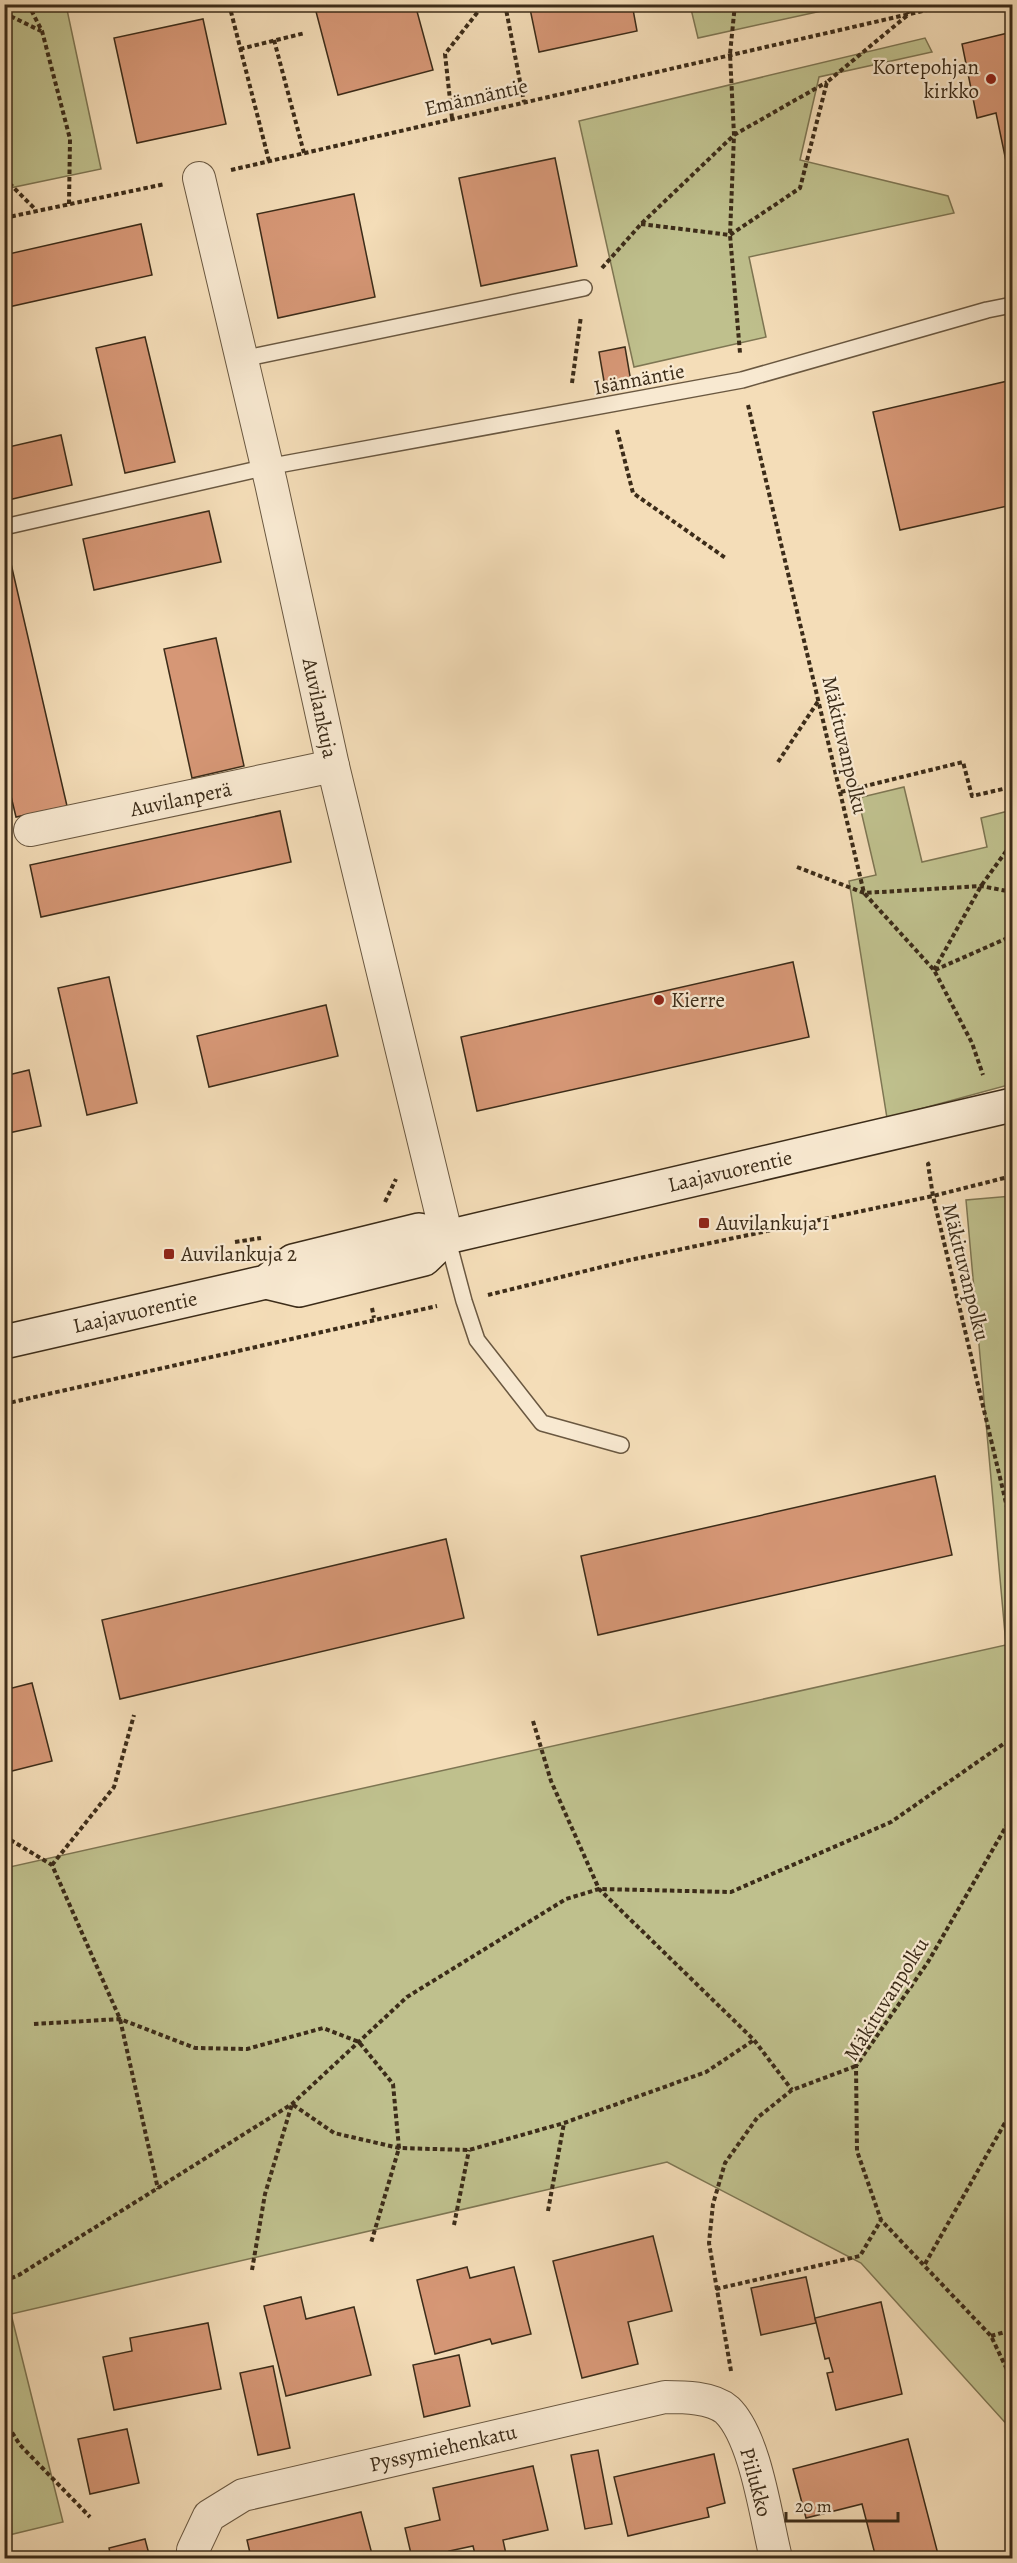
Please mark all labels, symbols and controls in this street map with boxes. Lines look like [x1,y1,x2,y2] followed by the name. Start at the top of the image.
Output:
[872,53,979,105] place label: Kortepohjan kirkko
[421,71,531,123] street label: Emännäntie
[984,72,998,86] marker: Kortepohjan kirkko
[591,356,687,402] street label: Isännäntie
[296,654,344,761] street label: Auvilankuja
[816,673,875,817] street label: Mäkituvanpolku
[127,775,234,824] street label: Auvilanperä
[671,986,725,1014] place label: Kierre
[652,993,666,1007] marker: Kierre
[665,1143,795,1199] street label: Laajavuorentie
[935,1200,997,1344] street label: Mäkituvanpolku
[715,1209,829,1237] place label: Auvilankuja 1
[697,1216,711,1230] marker: Auvilankuja 1
[180,1240,297,1268] place label: Auvilankuja 2
[162,1247,176,1261] marker: Auvilankuja 2
[70,1284,200,1340] street label: Laajavuorentie
[837,1931,936,2066] street label: Mäkituvanpolku
[367,2417,520,2479] street label: Pyssymiehenkatu
[733,2444,779,2520] street label: Piilukko
[786,2485,898,2523] scale bar
[795,2494,832,2518] text: 20 m

